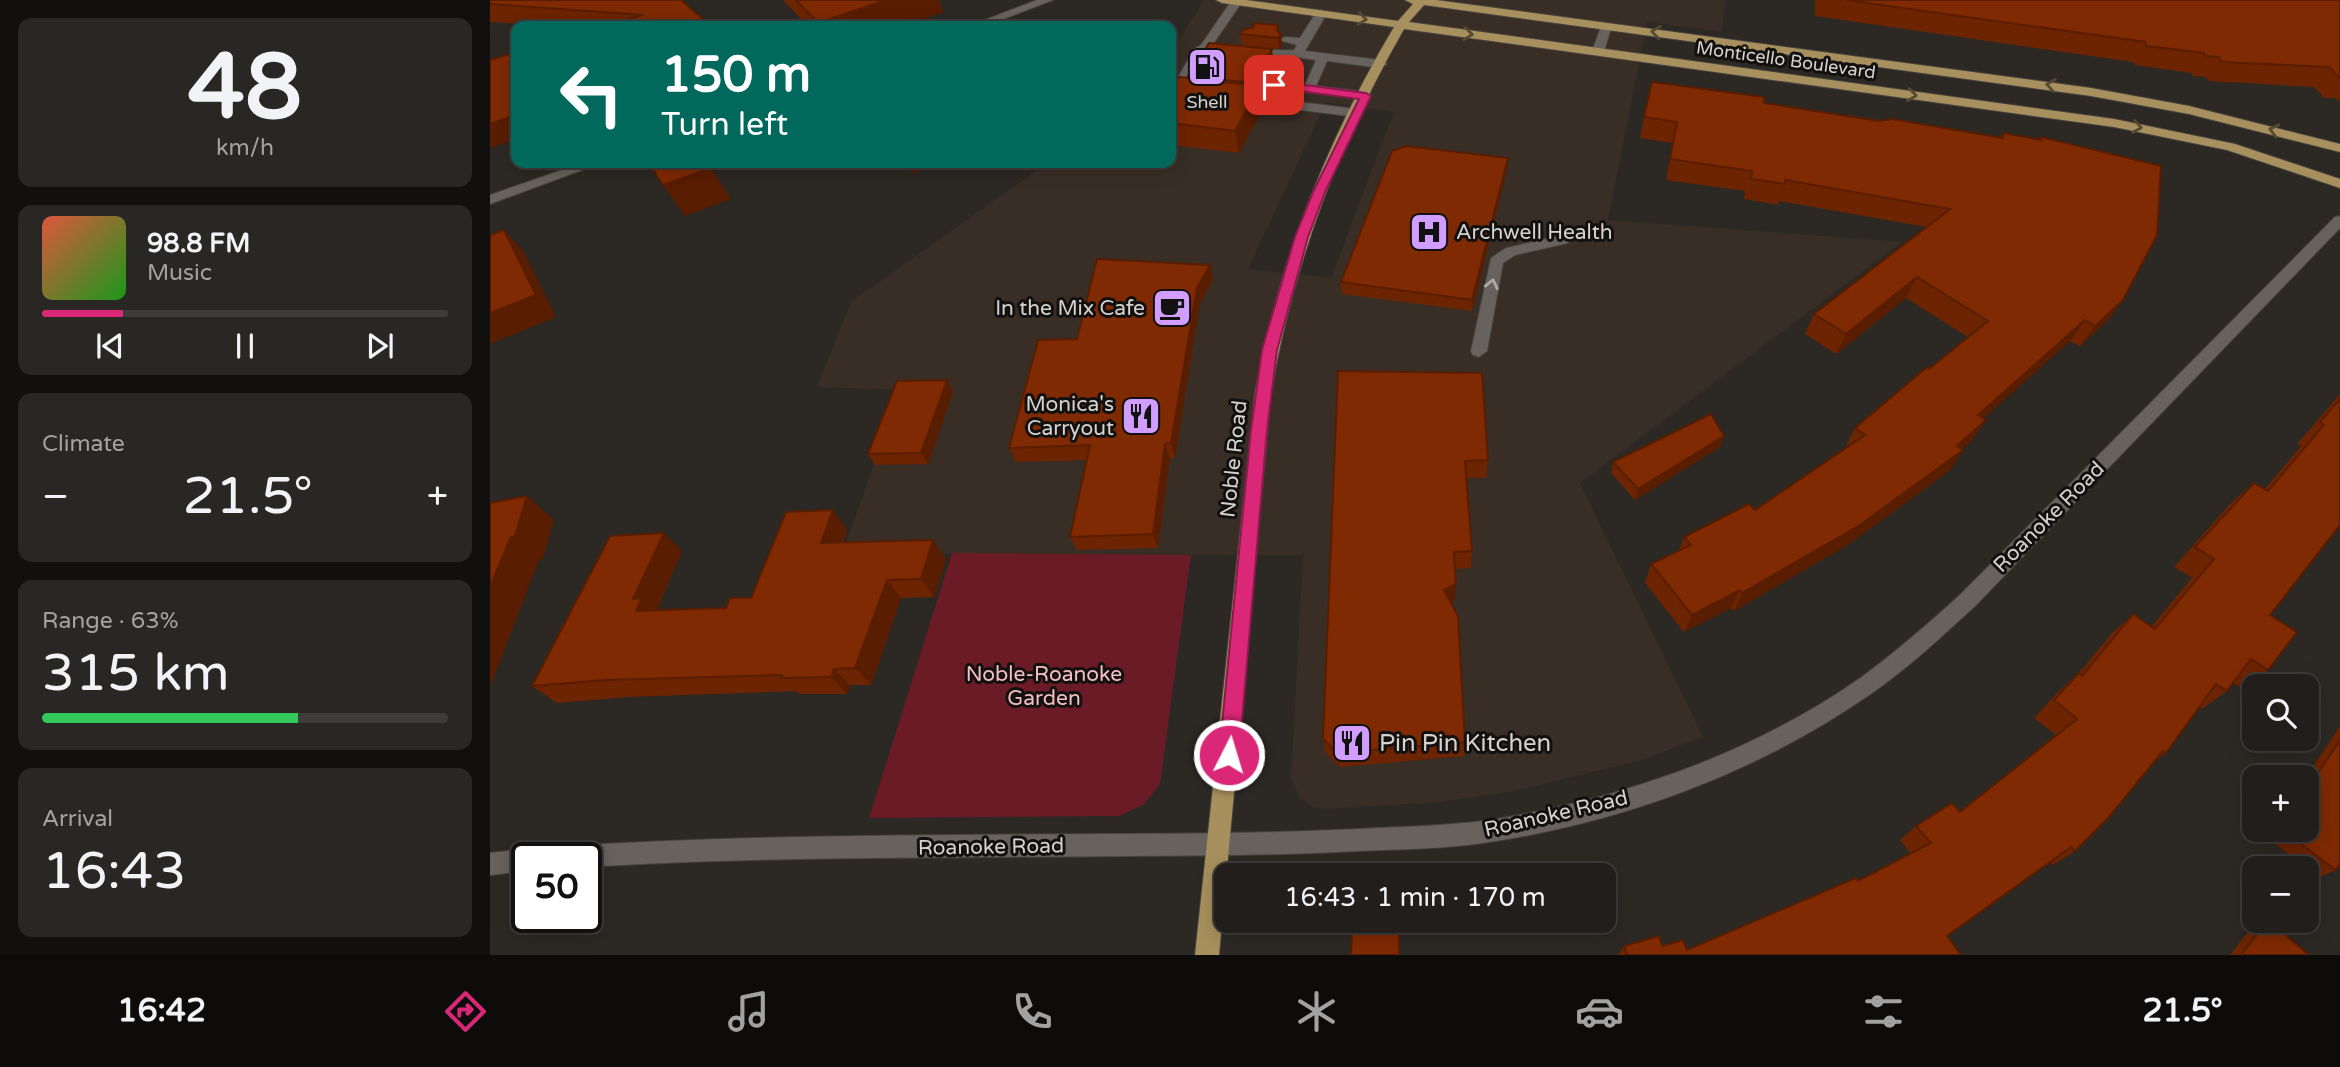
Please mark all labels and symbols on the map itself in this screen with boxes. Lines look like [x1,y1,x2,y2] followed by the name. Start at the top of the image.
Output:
[1356,11,1368,26] one-way arrow
[1650,25,1661,40] one-way arrow
[1463,26,1474,41] one-way arrow
[1695,37,1877,83] street label: Monticello Boulevard
[1186,46,1228,88] fuel station icon: Shell
[1244,55,1304,115] pin
[2045,78,2057,93] one-way arrow
[1906,87,1918,102] one-way arrow
[1186,91,1228,113] place label: Shell
[2131,119,2143,134] one-way arrow
[2268,124,2280,138] one-way arrow
[1408,211,1450,253] hospital icon: Archwell Health
[1456,220,1613,245] place label: Archwell Health
[1483,278,1498,290] one-way arrow
[1151,287,1193,329] cafe icon: In the Mix Cafe
[995,296,1145,321] place label: In the Mix Cafe
[1025,392,1114,441] place label: Monica's Carryout
[1120,395,1162,437] restaurant icon: Monica's Carryout
[1215,399,1253,519] street label: Noble Road
[1988,456,2110,578] street label: Roanoke Road
[966,662,1122,711] park label: Noble-Roanoke Garden
[1192,718,1266,792] position arrow
[1331,722,1373,764] restaurant icon: Pin Pin Kitchen
[1379,729,1551,758] place label: Pin Pin Kitchen
[1482,785,1630,843] street label: Roanoke Road
[918,833,1064,861] street label: Roanoke Road
[511,842,602,933] speed limit sign: 50

